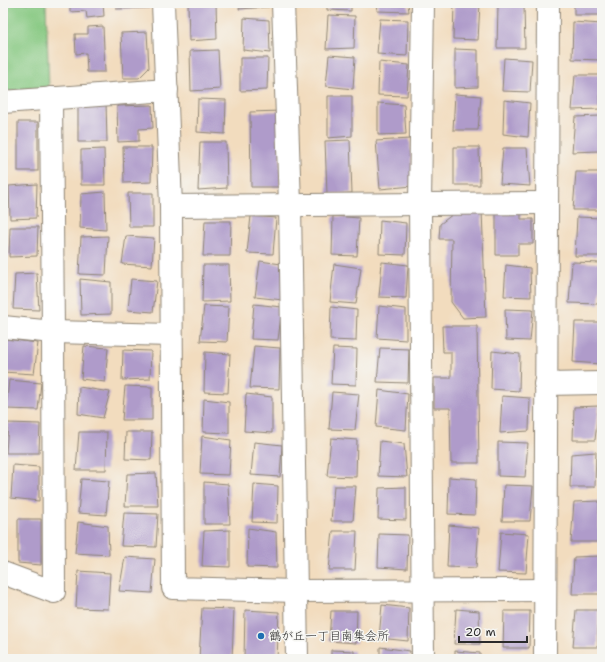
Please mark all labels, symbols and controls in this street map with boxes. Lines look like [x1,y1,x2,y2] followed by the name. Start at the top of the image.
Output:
[459,618,527,644] scale bar
[465,624,496,640] text: 20 m
[269,628,389,644] place label: 鶴が丘一丁目南集会所
[256,631,266,641] marker: 鶴が丘一丁目南集会所

